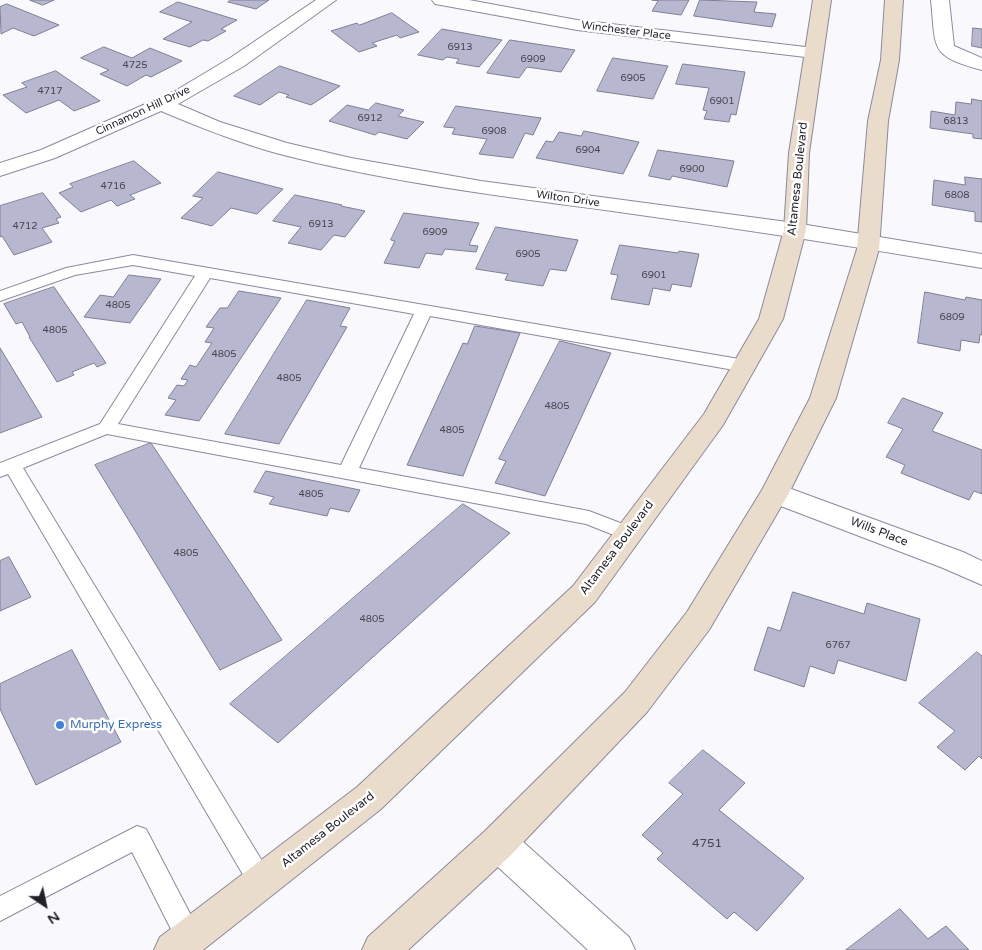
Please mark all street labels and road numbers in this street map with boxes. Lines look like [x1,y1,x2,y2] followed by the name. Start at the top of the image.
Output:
[580,19,672,43] street label: Winchester Place
[94,83,192,139] street label: Cinnamon Hill Drive
[785,121,811,237] street label: Altamesa Boulevard
[535,188,601,210] street label: Wilton Drive
[577,498,657,598] street label: Altamesa Boulevard
[848,514,910,550] street label: Wills Place
[279,789,377,871] street label: Altamesa Boulevard

